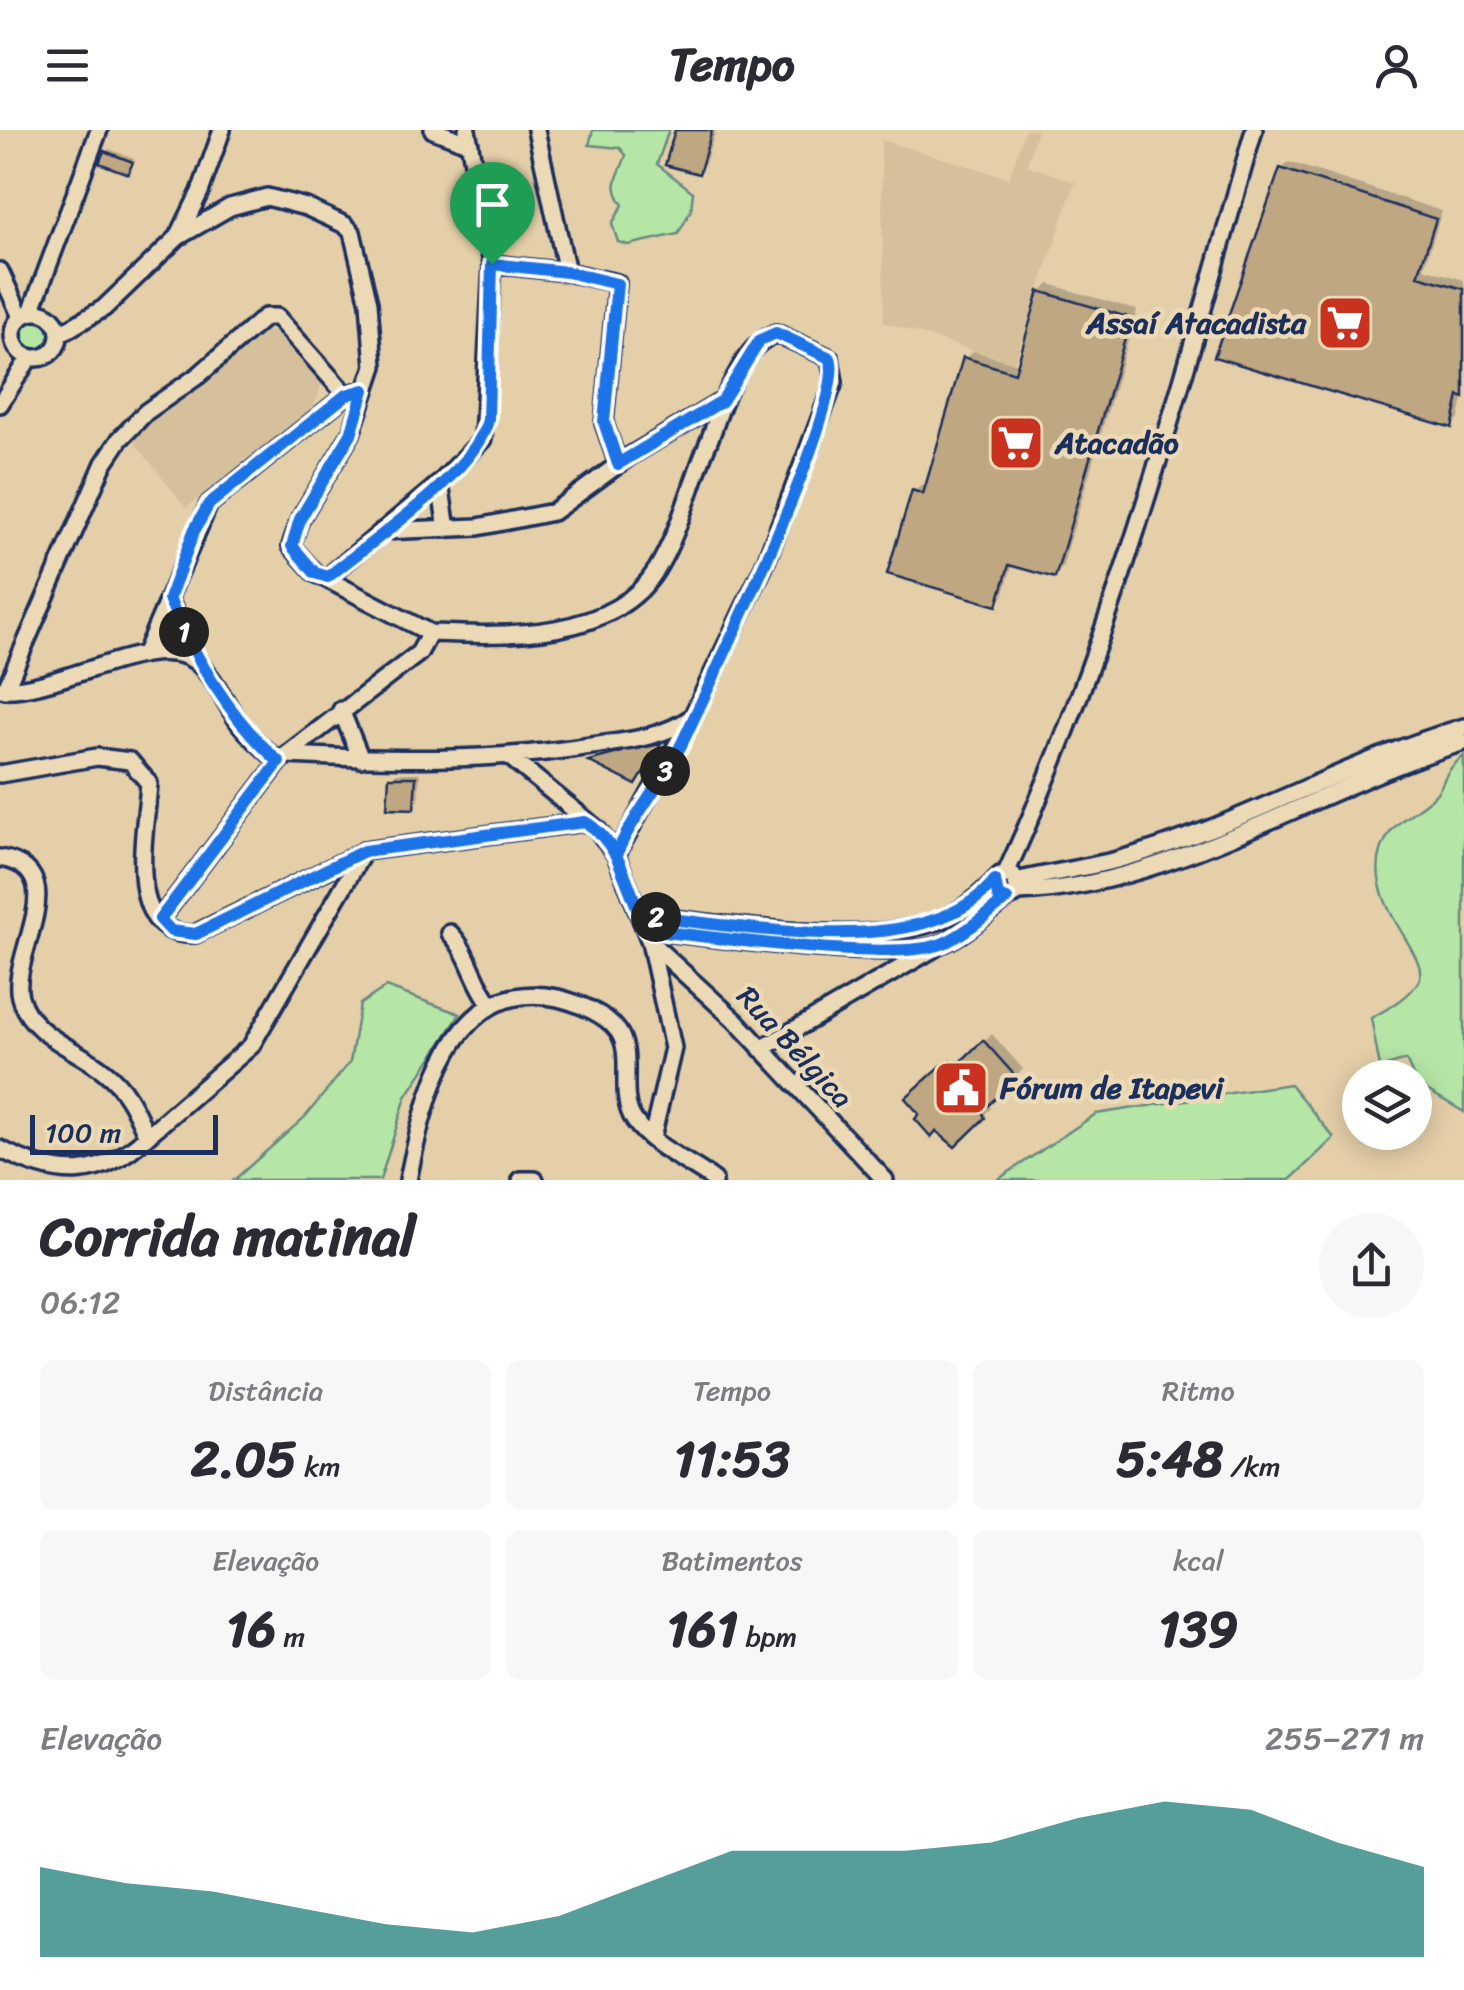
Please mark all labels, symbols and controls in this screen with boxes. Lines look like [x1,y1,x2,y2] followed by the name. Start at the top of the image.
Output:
[669,25,795,105] text: Tempo
[40,38,95,93] icon: menu
[1369,38,1424,93] icon: person
[450,162,535,265] pin
[465,177,520,232] icon: arrive
[1315,293,1375,353] supermarket icon: Assaí Atacadista
[1084,296,1307,350] place label: Assaí Atacadista
[986,413,1046,473] supermarket icon: Atacadão
[1053,416,1179,470] place label: Atacadão
[159,607,209,657] pin: 1
[178,607,190,656] text: 1
[640,746,690,796] pin: 3
[657,746,673,795] text: 3
[631,892,681,942] pin: 2
[648,892,664,941] text: 2
[723,972,867,1122] street label: Rua Bélgica
[931,1058,991,1118] public building icon: Fórum de Itapevi
[1342,1060,1432,1150] map controls
[1342,1060,1432,1150] button: layers
[999,1061,1225,1115] place label: Fórum de Itapevi
[45,1108,121,1157] text: 100 m
[30,1110,218,1154] scale bar
[40,1188,416,1285] text: Corrida matinal
[1319,1213,1424,1318] button: share
[40,1274,120,1331] text: 06:12
[208,1366,323,1415] text: Distância
[693,1366,771,1415] text: Tempo
[1162,1366,1235,1415] text: Ritmo
[191,1415,297,1504] text: 2.05
[674,1415,790,1504] text: 11:53
[1116,1415,1223,1504] text: 5:48
[297,1442,341,1491] text: km
[1223,1442,1281,1491] text: /km
[212,1536,319,1585] text: Elevação
[661,1536,803,1585] text: Batimentos
[1173,1536,1224,1585] text: kcal
[226,1585,276,1674] text: 16
[667,1585,738,1674] text: 161
[1159,1585,1238,1674] text: 139
[276,1612,305,1661] text: m
[738,1612,797,1661] text: bpm
[40,1710,162,1767] text: Elevação
[1265,1710,1424,1767] text: 255–271 m

